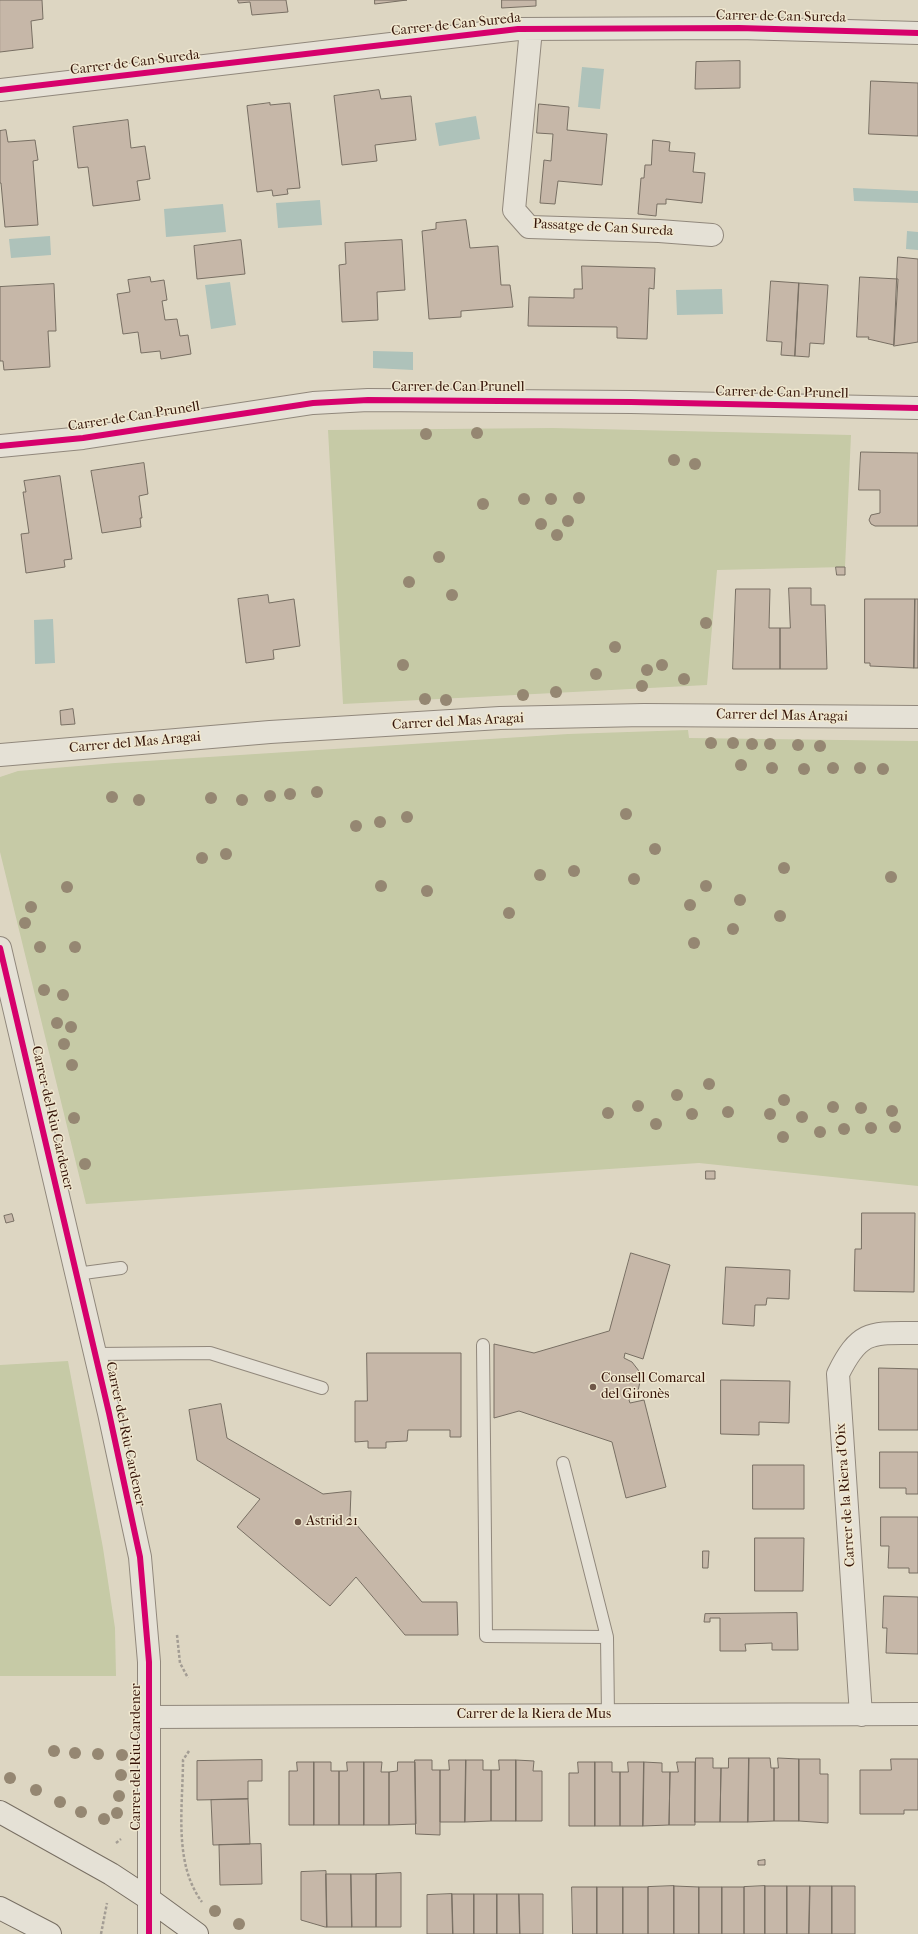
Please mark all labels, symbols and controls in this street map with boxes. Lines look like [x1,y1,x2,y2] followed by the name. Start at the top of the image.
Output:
[716,7,846,27] street label: Carrer de Can Sureda
[390,10,522,40] street label: Carrer de Can Sureda
[69,47,201,79] street label: Carrer de Can Sureda
[532,216,674,240] street label: Passatge de Can Sureda
[391,380,525,396] street label: Carrer de Can Prunell
[715,383,849,403] street label: Carrer de Can Prunell
[67,398,201,436] street label: Carrer de Can Prunell
[716,706,848,726] street label: Carrer del Mas Aragai
[392,710,524,734] street label: Carrer del Mas Aragai
[69,729,201,757] street label: Carrer del Mas Aragai
[27,1044,77,1192] street label: Carrer del Riu Cardener
[101,1360,149,1508] street label: Carrer del Riu Cardener
[601,1371,705,1404] place label: Consell Comarcal del Gironès
[588,1382,598,1392] marker: Consell Comarcal del Gironès
[833,1423,859,1567] street label: Carrer de la Riera d'Oix
[306,1514,358,1530] place label: Astrid 21
[293,1517,303,1527] marker: Astrid 21
[129,1683,145,1831] street label: Carrer del Riu Cardener
[457,1707,611,1723] street label: Carrer de la Riera de Mus

